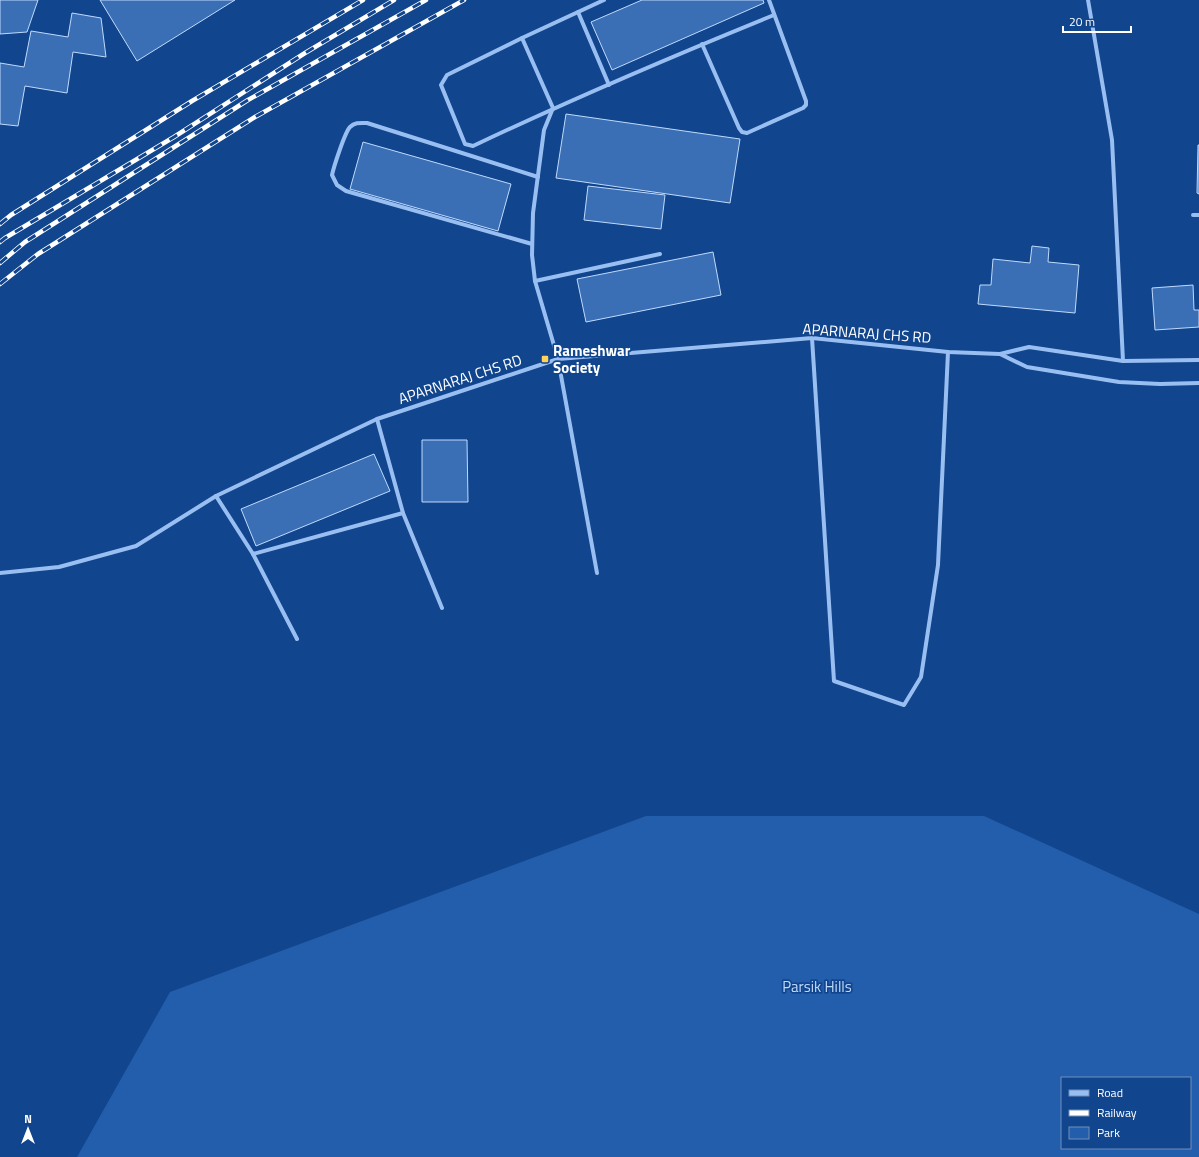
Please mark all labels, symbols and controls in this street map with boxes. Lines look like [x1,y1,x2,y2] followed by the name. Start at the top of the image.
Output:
[1063,8,1131,34] scale bar
[1069,12,1095,31] text: 20 m
[802,317,932,349] street label: APARNARAJ CHS RD
[553,339,631,379] place label: Rameshwar Society
[395,348,525,410] street label: APARNARAJ CHS RD
[540,354,550,364] marker: Rameshwar Society
[782,975,852,998] park label: Parsik Hills
[1061,1077,1191,1149] legend
[1097,1083,1123,1102] text: Road
[1097,1103,1137,1122] text: Railway
[8,1109,48,1149] north arrow
[24,1111,32,1127] text: N
[1097,1123,1120,1142] text: Park

